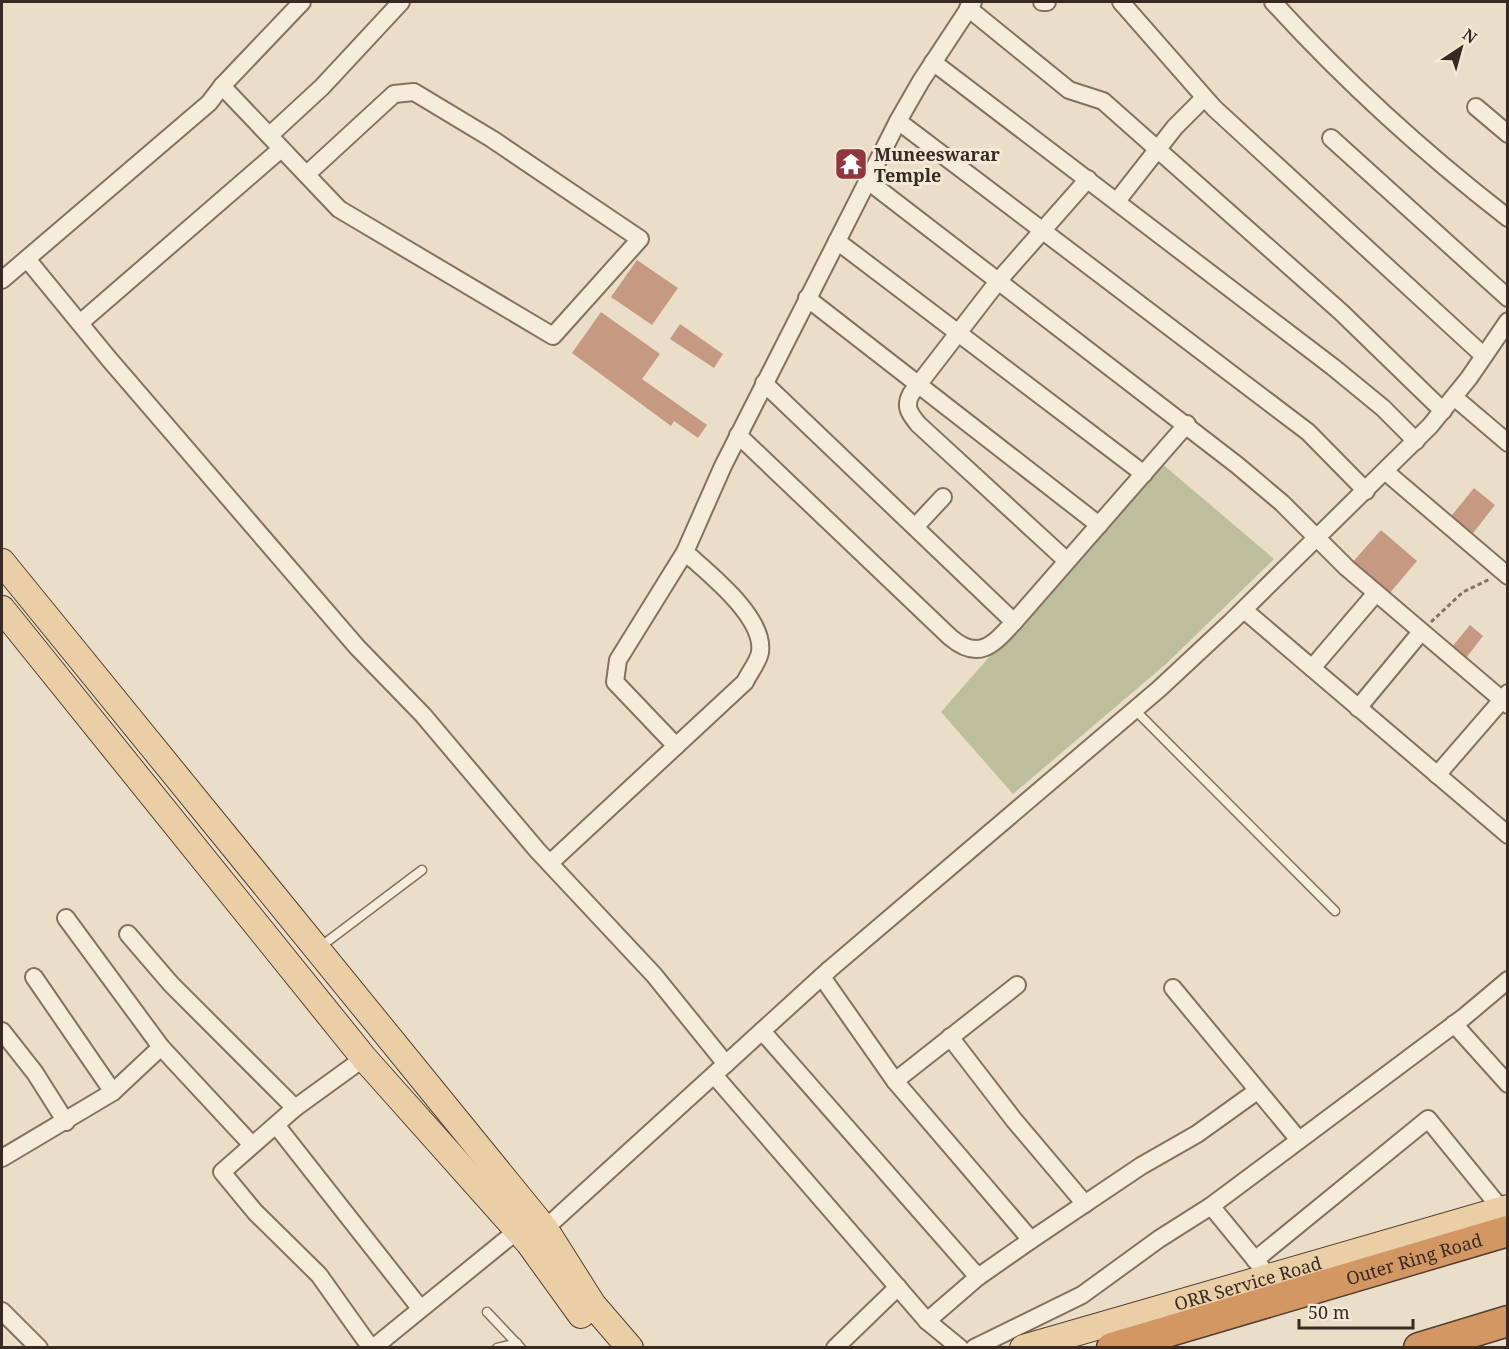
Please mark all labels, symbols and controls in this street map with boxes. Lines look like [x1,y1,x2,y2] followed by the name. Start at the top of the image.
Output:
[1431,18,1491,78] north arrow
[1458,23,1482,49] text: N
[874,142,1000,187] place label: Muneeswarar Temple
[833,146,869,182] temple icon: Muneeswarar Temple
[1343,1227,1485,1290] street label: Outer Ring Road
[1171,1250,1324,1316] street label: ORR Service Road
[1299,1292,1413,1330] scale bar
[1308,1300,1350,1324] text: 50 m

